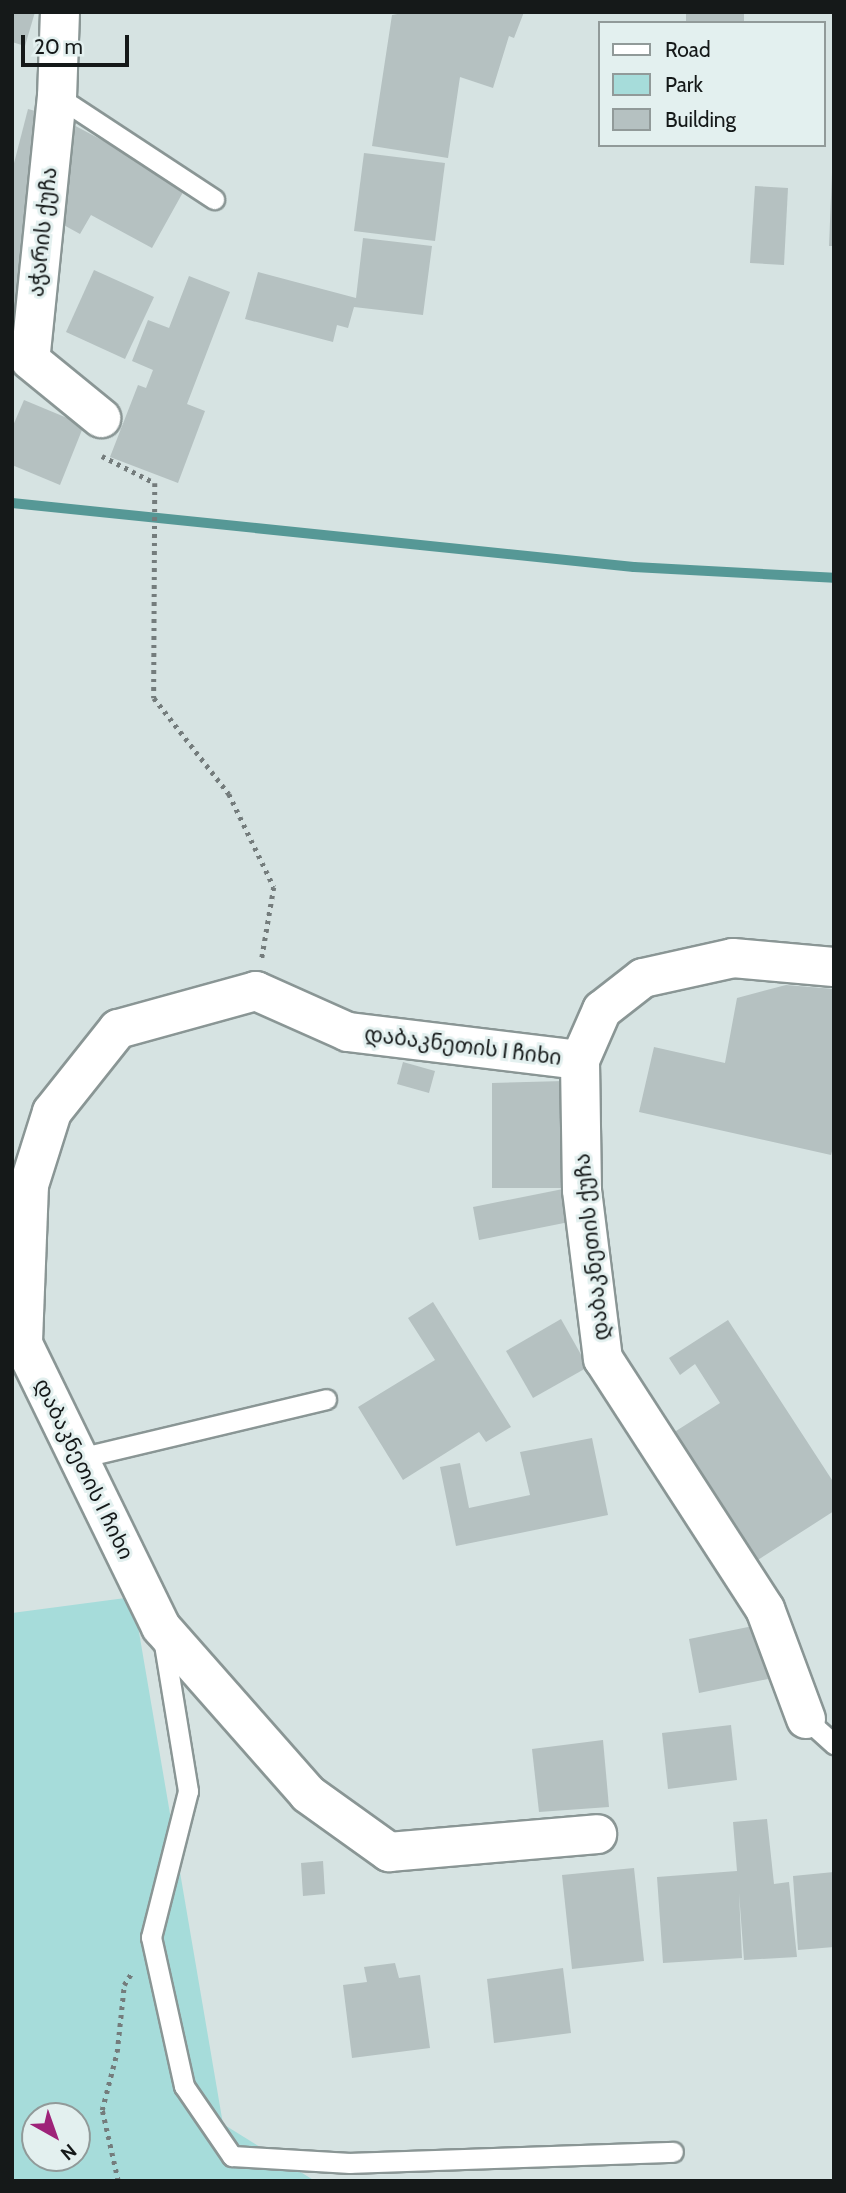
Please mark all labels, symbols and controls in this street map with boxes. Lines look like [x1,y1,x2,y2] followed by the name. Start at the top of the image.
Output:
[24,21,133,65] scale bar
[598,21,825,147] legend
[34,34,83,59] text: 20 m
[665,37,711,62] text: Road
[665,72,703,97] text: Park
[665,107,736,132] text: Building
[24,166,62,298] street label: აჭარის ქუჩა
[363,1021,563,1071] street label: დაბაკნეთის I ჩიხი
[570,1152,614,1342] street label: დაბაკნეთის ქუჩა
[29,1374,139,1564] street label: დაბაკნეთის I ჩიხი
[21,2102,91,2172] north arrow
[56,2139,81,2165] text: N

